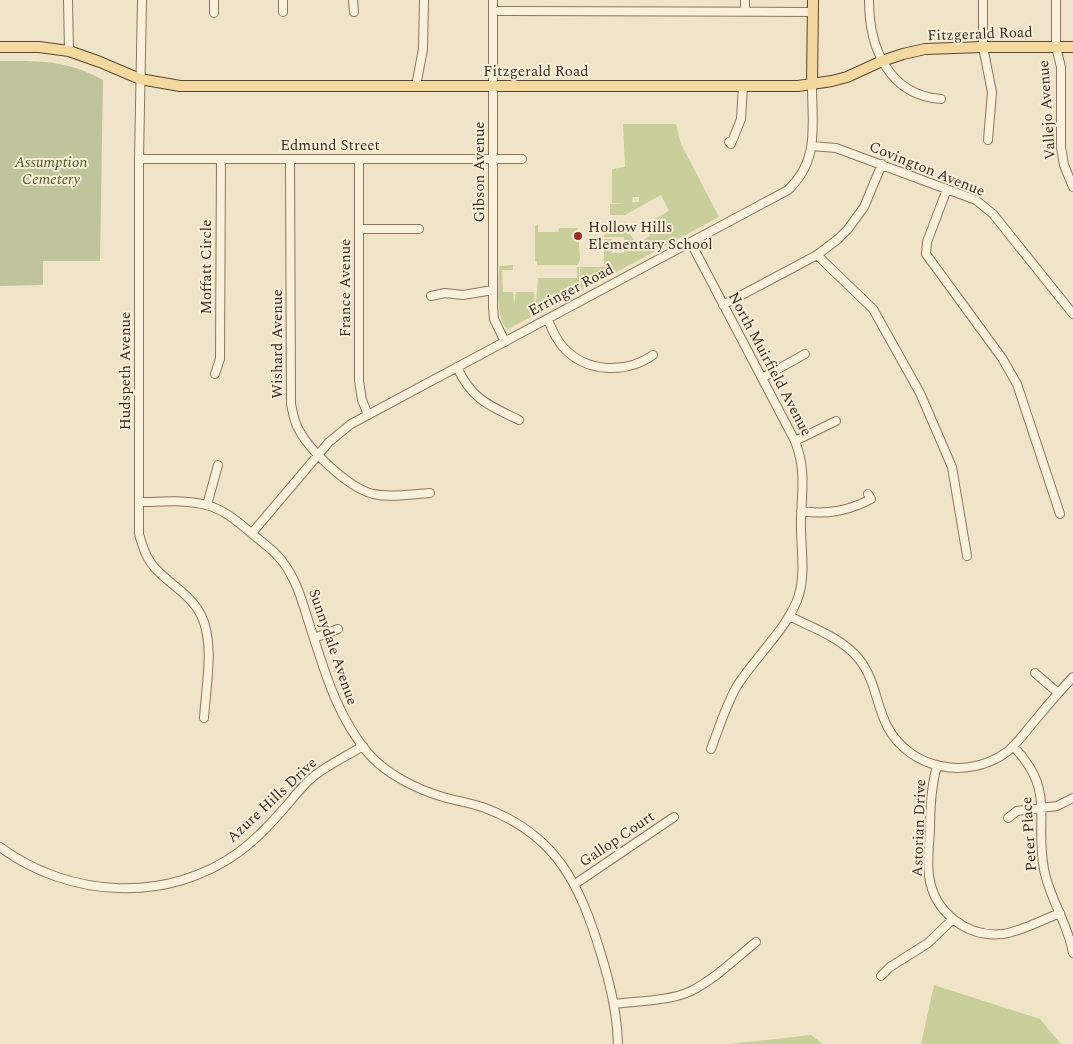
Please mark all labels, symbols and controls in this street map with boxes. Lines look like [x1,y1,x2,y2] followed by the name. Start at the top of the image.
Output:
[927,21,1033,47] street label: Fitzgerald Road
[1032,59,1062,161] street label: Vallejo Avenue
[483,60,589,83] street label: Fitzgerald Road
[468,121,491,223] street label: Gibson Avenue
[280,134,380,157] street label: Edmund Street
[866,135,988,203] street label: Covington Avenue
[14,151,87,191] park label: Assumption Cemetery
[588,216,713,256] place label: Hollow Hills Elementary School
[195,220,218,314] street label: Moffatt Circle
[572,230,584,242] marker: Hollow Hills Elementary School
[334,239,357,337] street label: France Avenue
[524,258,618,322] street label: Erringer Road
[722,288,818,440] street label: North Muirfield Avenue
[266,289,289,399] street label: Wishard Avenue
[114,312,137,430] street label: Hudspeth Avenue
[302,586,364,708] street label: Sunnydale Avenue
[222,752,322,848] street label: Azure Hills Drive
[906,779,932,877] street label: Astorian Drive
[1015,796,1043,872] street label: Peter Place
[575,805,659,873] street label: Gallop Court

